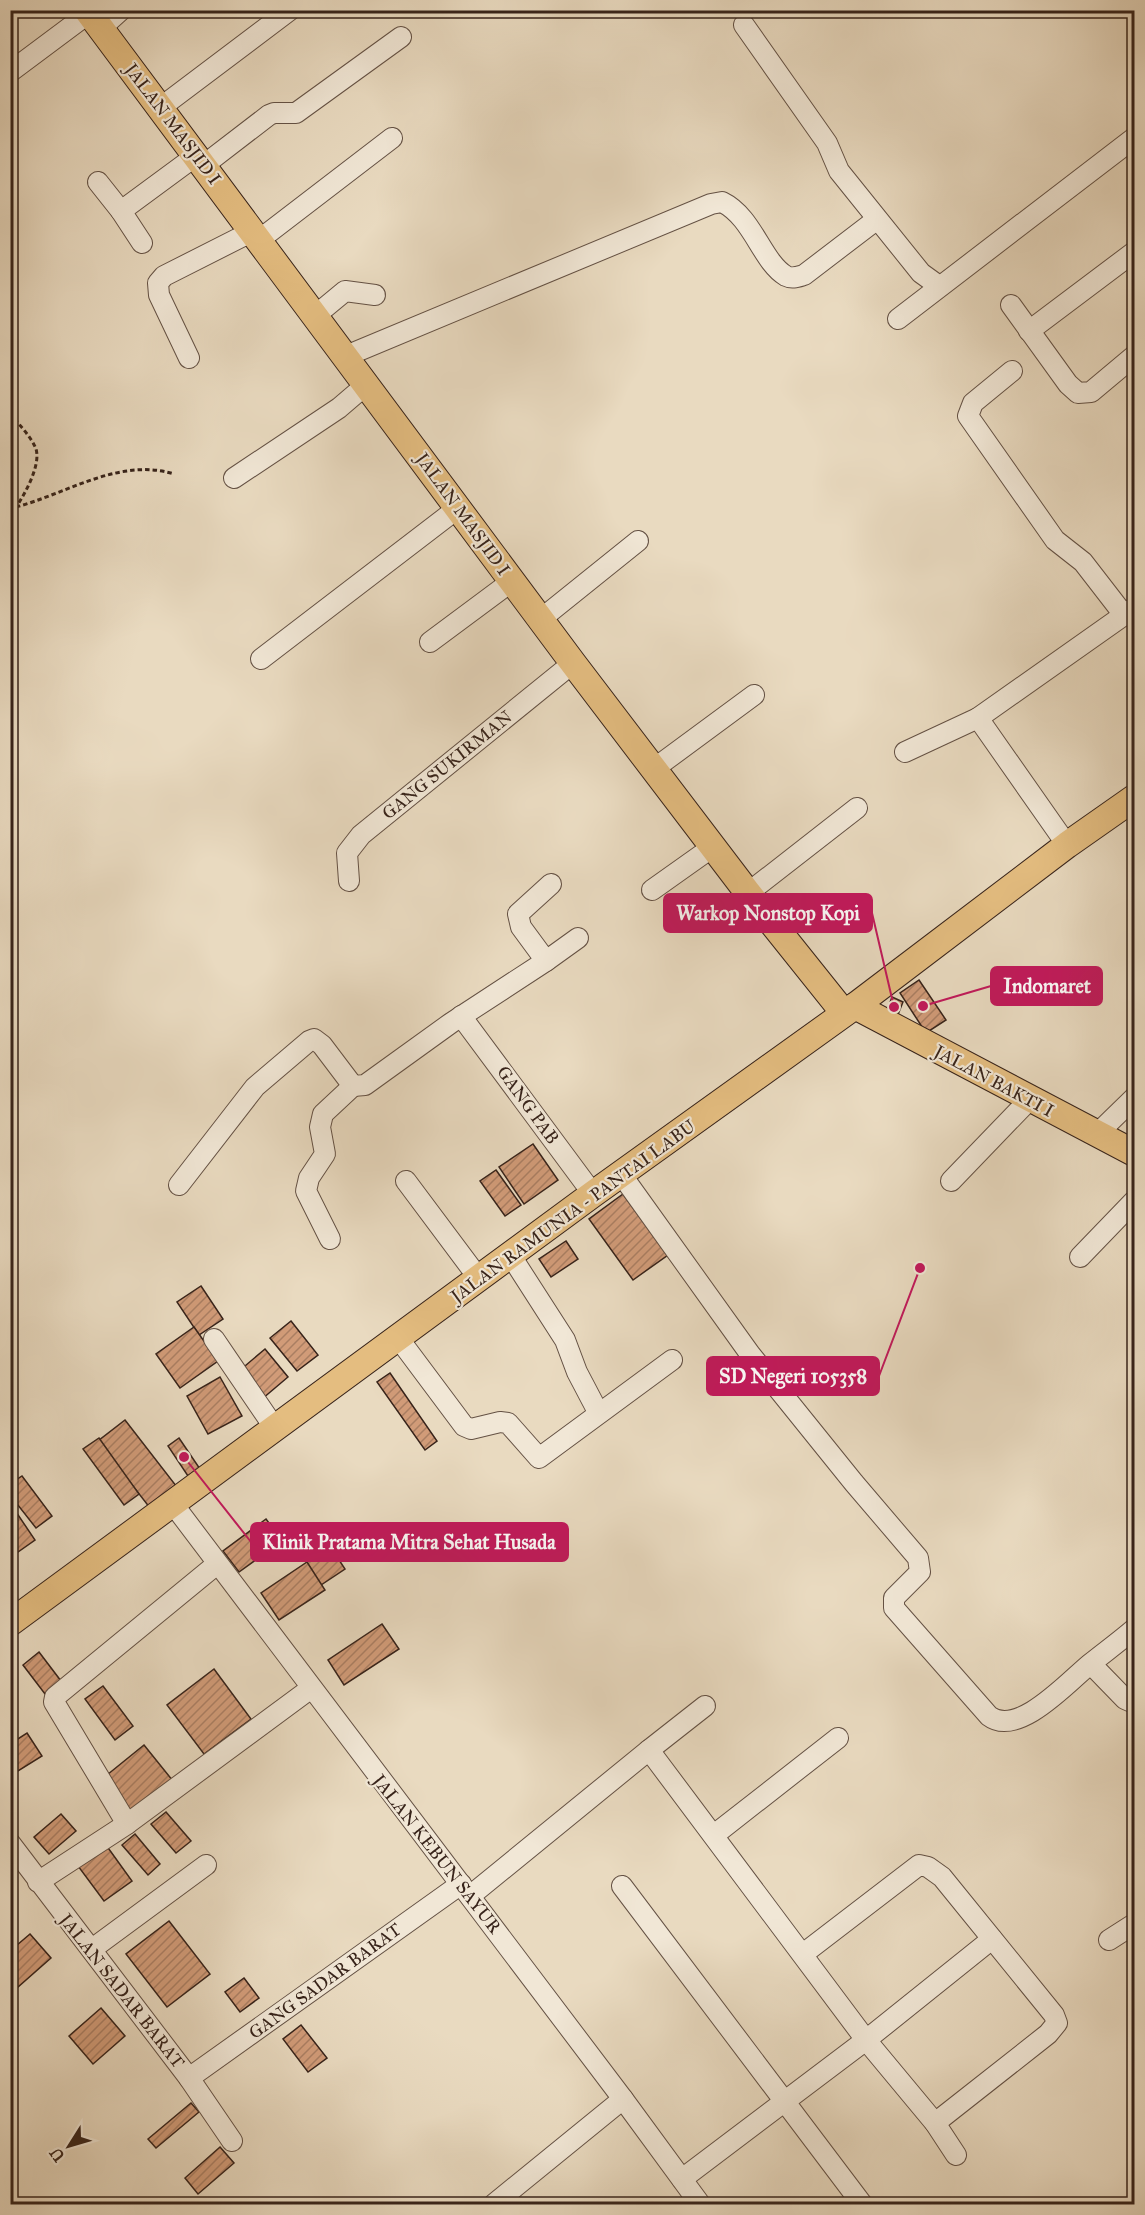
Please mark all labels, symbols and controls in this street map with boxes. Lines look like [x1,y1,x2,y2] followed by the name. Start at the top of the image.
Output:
[118,57,226,190] street label: JALAN MASJID I
[409,447,515,580] street label: JALAN MASJID I
[377,706,517,824] street label: GANG SUKIRMAN
[664,894,872,932] callout: Warkop Nonstop Kopi
[676,901,860,926] text: Warkop Nonstop Kopi
[991,967,1102,1005] callout: Indomaret
[1003,974,1092,998] text: Indomaret
[928,1039,1058,1123] street label: JALAN BAKTI I
[492,1062,564,1148] street label: GANG PAB
[445,1114,701,1309] street label: JALAN RAMUNIA - PANTAI LABU
[707,1357,879,1395] callout: SD Negeri 105358
[719,1364,867,1389] text: SD Negeri 105358
[251,1523,568,1561] callout: Klinik Pratama Mitra Sehat Husada
[262,1530,556,1554] text: Klinik Pratama Mitra Sehat Husada
[366,1769,507,1940] street label: JALAN KEBUN SAYUR
[53,1908,189,2073] street label: JALAN SADAR BARAT
[244,1918,406,2044] street label: GANG SADAR BARAT
[39,2116,99,2176] north arrow
[46,2144,69,2165] text: U

